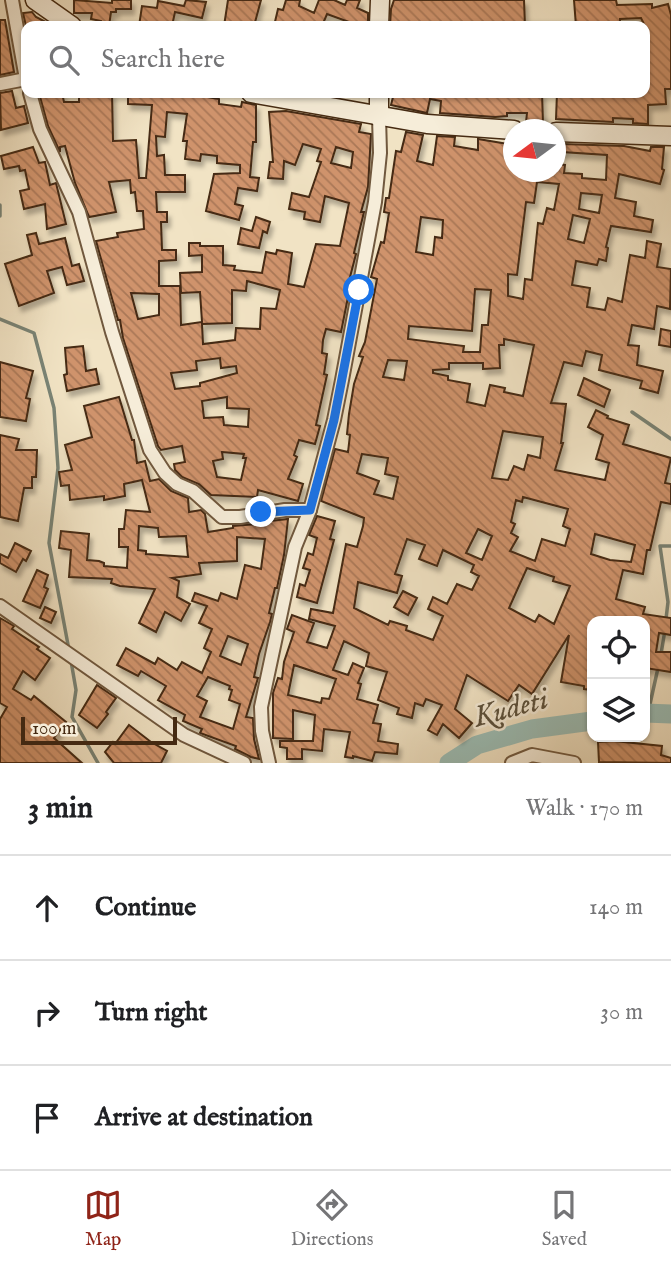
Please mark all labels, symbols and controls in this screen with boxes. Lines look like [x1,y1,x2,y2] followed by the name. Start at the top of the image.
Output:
[21,21,650,98] search box
[45,41,83,79] icon: search
[101,43,225,76] text: Search here
[503,119,566,182] north arrow
[343,274,374,305] route start
[245,496,276,527] route end
[587,616,650,742] map controls
[587,616,650,679] button: locate
[587,679,650,742] button: layers
[469,680,555,737] water label: Kudeti
[21,714,177,746] scale bar
[32,717,76,741] text: 100 m
[28,790,93,828] text: 3 min
[525,794,643,823] text: Walk · 170 m
[28,889,66,927] icon: ahead
[95,891,196,924] text: Continue
[589,893,643,922] text: 140 m
[28,994,66,1032] icon: right
[95,996,208,1029] text: Turn right
[600,998,643,1027] text: 30 m
[28,1099,66,1137] icon: arrive
[95,1101,313,1134] text: Arrive at destination
[84,1186,122,1252] tab: Map
[291,1186,373,1252] tab: Directions
[542,1186,587,1252] tab: Saved

